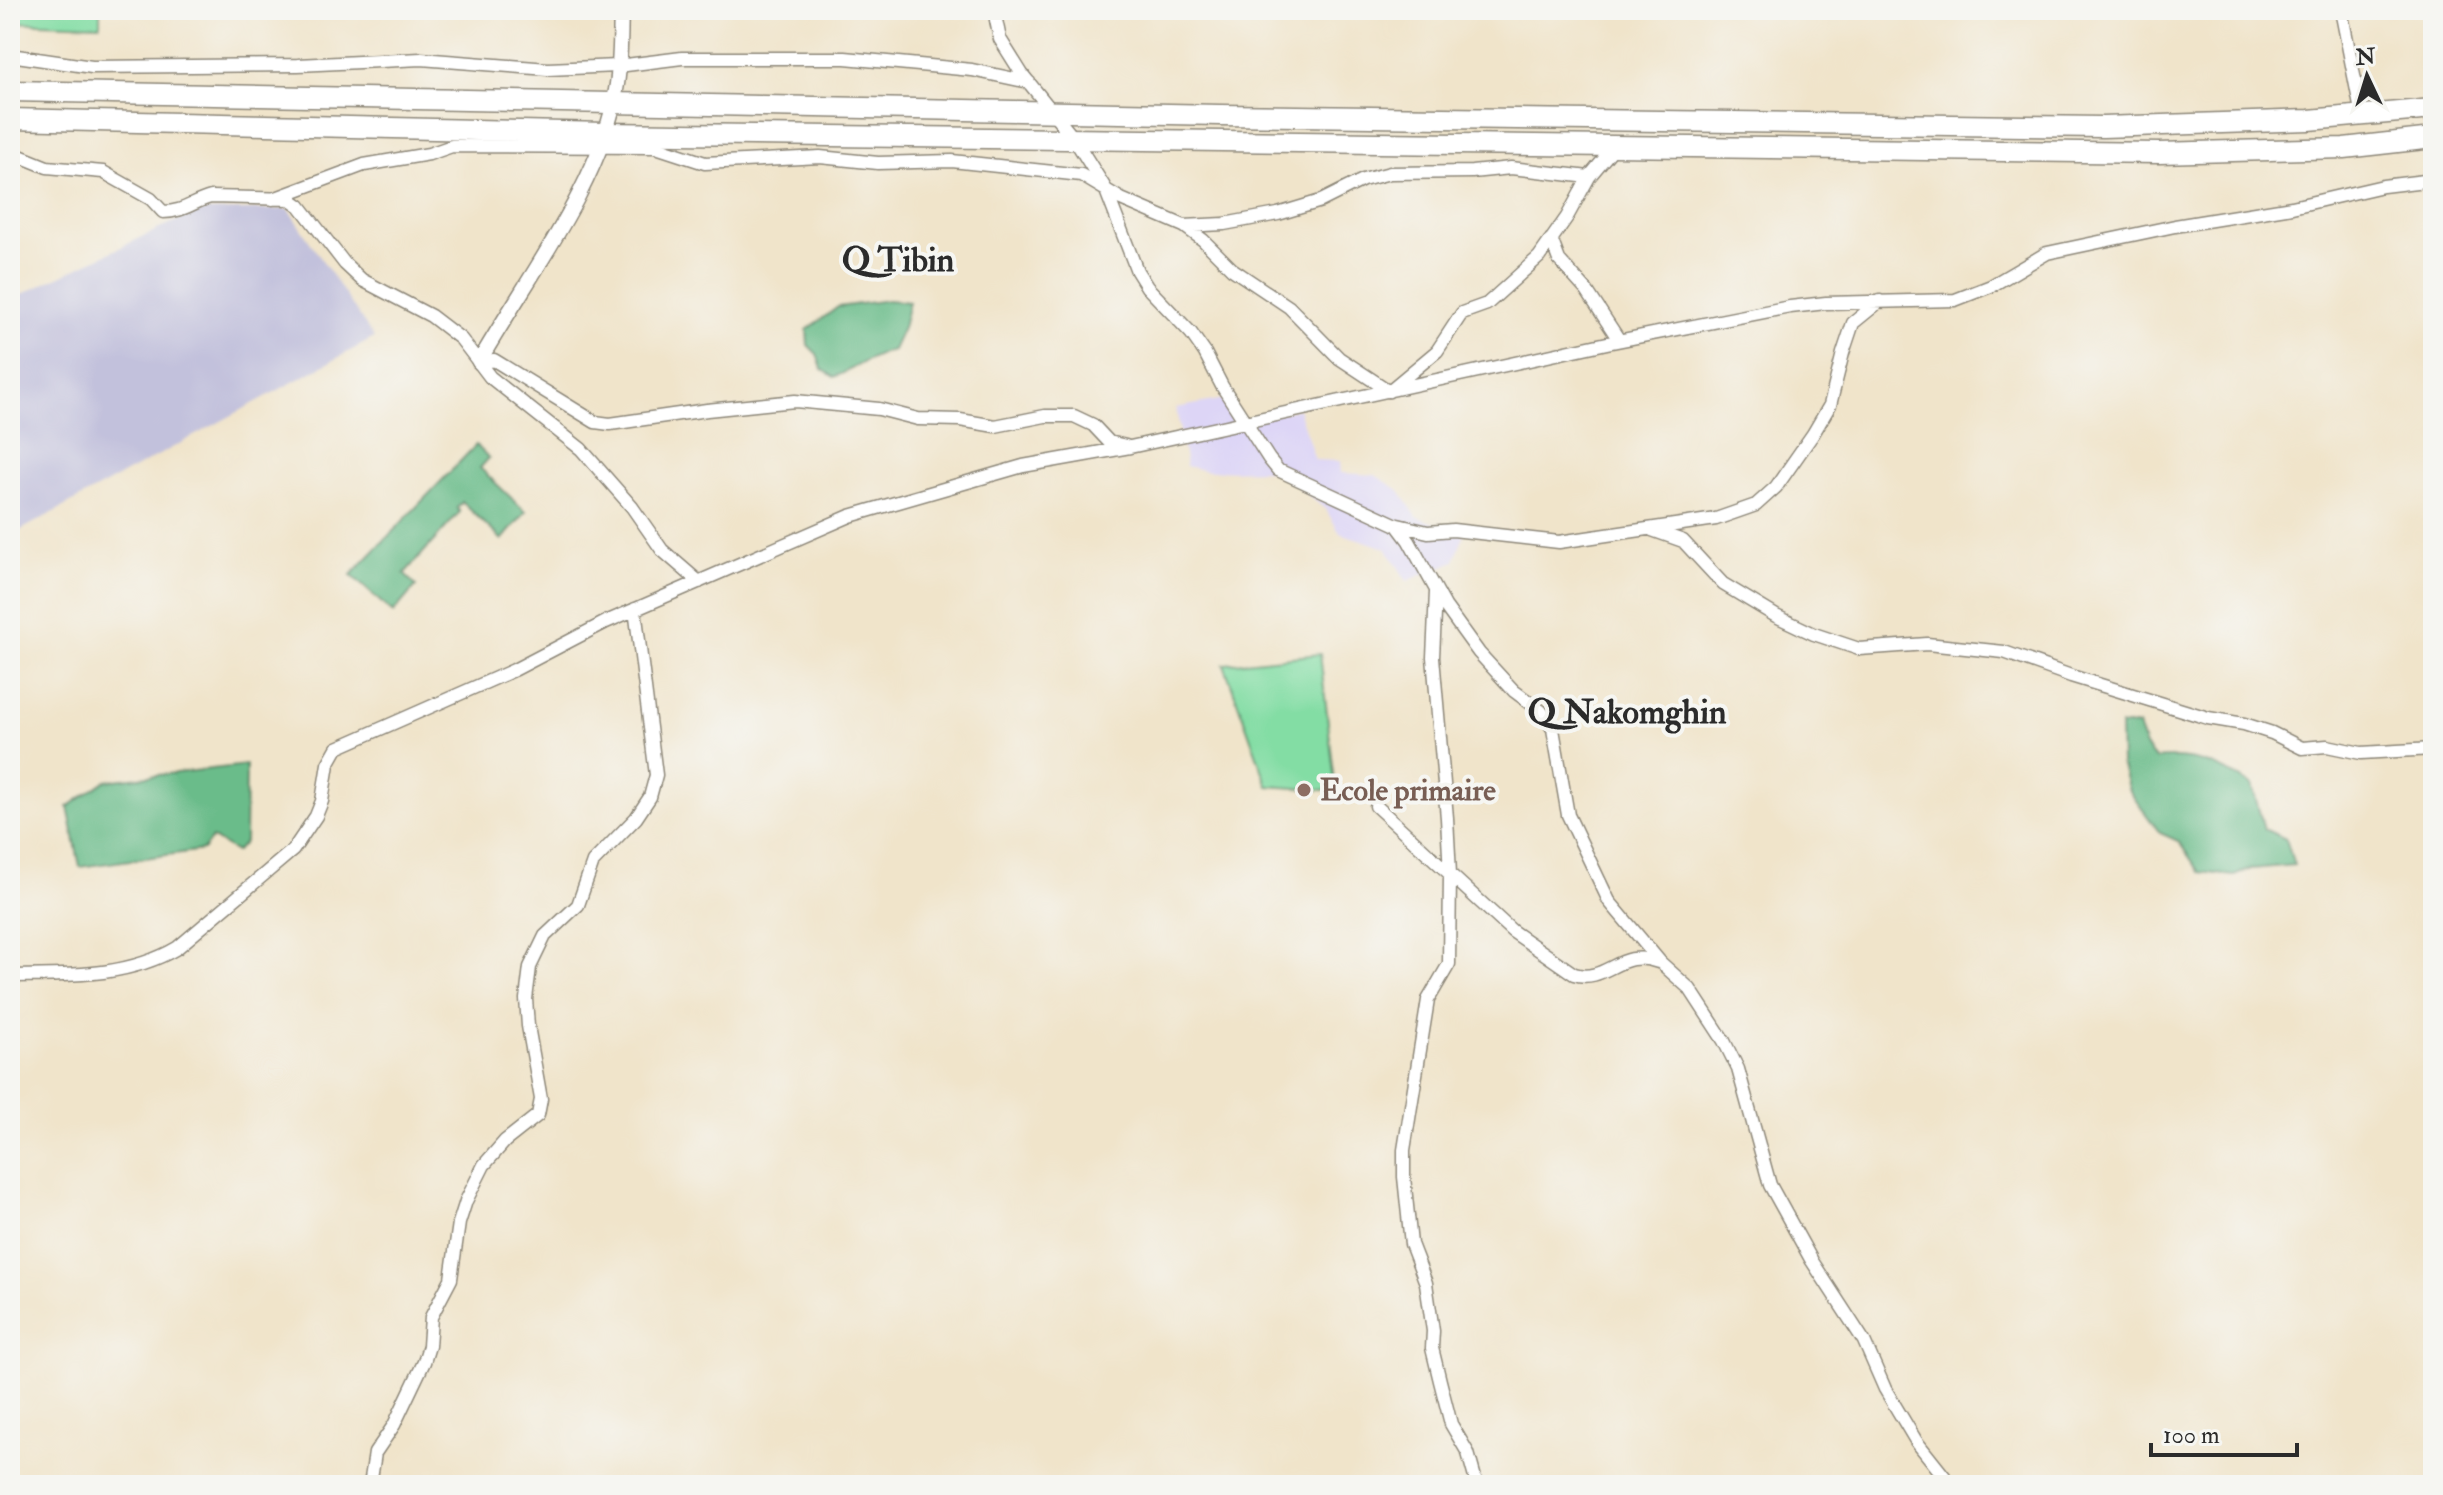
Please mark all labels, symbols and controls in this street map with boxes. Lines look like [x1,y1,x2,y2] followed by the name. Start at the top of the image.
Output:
[2327,36,2407,116] north arrow
[2354,42,2377,72] text: N
[842,239,955,282] district label: Q Tibin
[1528,691,1727,734] district label: Q Nakomghin
[1320,772,1496,809] place label: Ecole primaire
[1295,781,1313,799] marker: Ecole primaire
[2151,1407,2297,1457] scale bar
[2163,1420,2220,1451] text: 100 m

